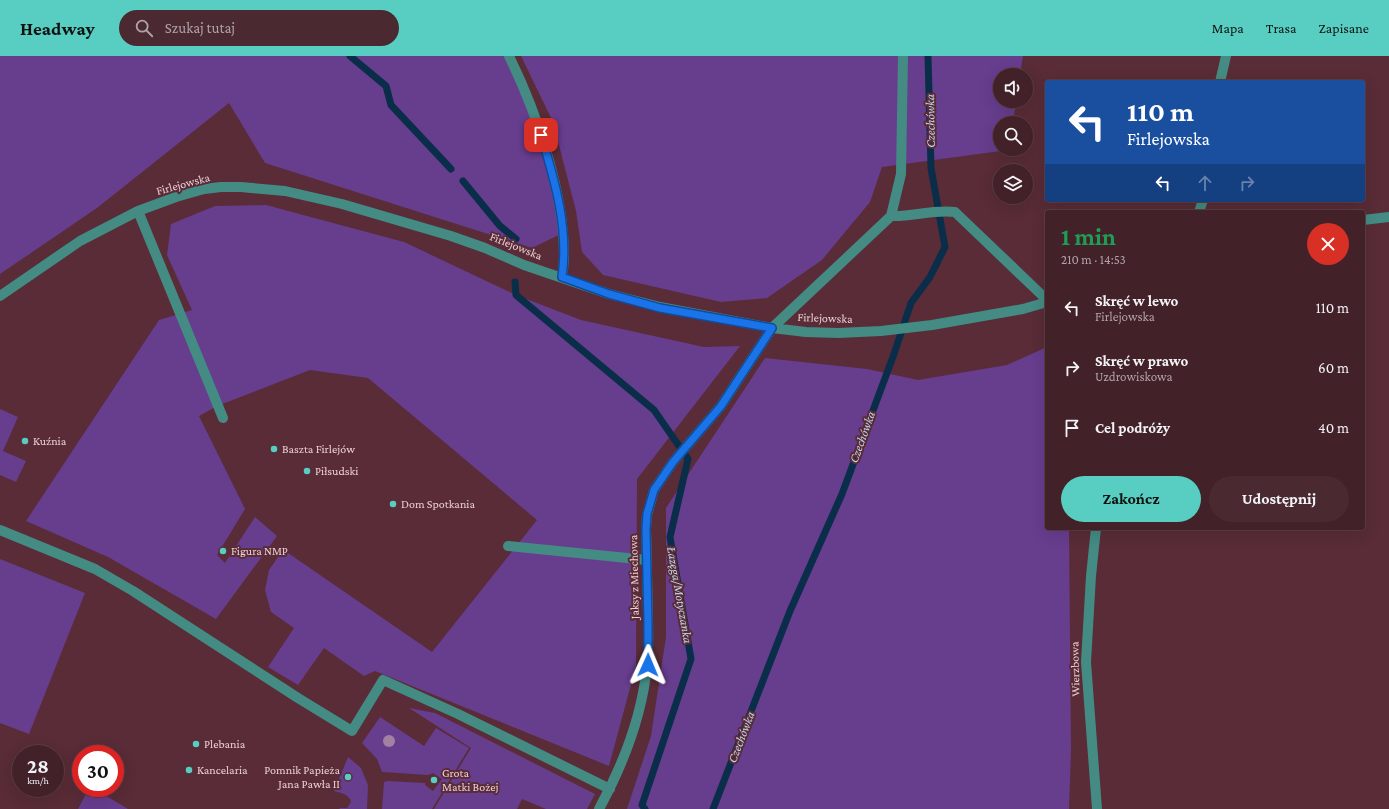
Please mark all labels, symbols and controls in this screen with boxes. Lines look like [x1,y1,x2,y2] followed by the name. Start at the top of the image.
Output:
[119,10,399,46] search box
[133,17,155,39] icon: search
[20,18,95,39] text: Headway
[165,20,235,36] text: Szukaj tutaj
[1212,20,1244,36] text: Mapa
[1266,20,1297,36] text: Trasa
[1319,20,1369,36] text: Zapisane
[993,68,1033,204] map controls
[993,68,1033,108] button: sound
[922,94,938,148] water label: Czechówka
[1061,96,1113,148] icon: left
[1127,96,1194,127] text: 110 m
[993,116,1033,156] button: search
[524,118,558,152] pin
[530,124,552,146] icon: arrive
[1127,129,1210,149] text: Firlejowska
[993,164,1033,204] button: layers
[155,170,212,198] street label: Firlejowska
[1152,172,1174,194] icon: left
[1194,172,1216,194] icon: ahead
[1236,172,1258,194] icon: right
[1061,223,1116,250] text: 1 min
[1307,223,1349,265] button: close
[488,229,545,263] street label: Firlejowska
[1061,252,1126,267] text: 210 m · 14:53
[1095,293,1178,309] text: Skręć w lewo
[1061,297,1083,319] icon: left
[1316,300,1349,316] text: 110 m
[1095,309,1155,324] text: Firlejowska
[797,310,853,326] street label: Firlejowska
[1095,353,1188,369] text: Skręć w prawo
[1061,357,1083,379] icon: right
[1318,360,1349,376] text: 60 m
[1095,369,1173,384] text: Uzdrowiskowa
[846,409,878,465] water label: Czechówka
[1061,417,1083,439] icon: arrive
[1095,420,1170,436] text: Cel podróży
[1318,420,1349,436] text: 40 m
[33,434,67,448] place label: Kuźnia
[20,436,30,446] marker: Kuźnia
[282,442,355,456] place label: Baszta Firlejów
[269,444,279,454] marker: Baszta Firlejów
[315,464,358,478] place label: Piłsudski
[302,466,312,476] marker: Piłsudski
[1061,476,1201,522] button: Zakończ
[1209,476,1349,522] button: Udostępnij
[401,497,475,511] place label: Dom Spotkania
[388,499,398,509] marker: Dom Spotkania
[626,534,642,620] street label: Jaksy z Miechowa
[231,544,288,558] place label: Figura NMP
[664,545,696,645] water label: Łazęga/Motyczanka
[218,546,228,556] marker: Figura NMP
[1068,641,1082,697] street label: Wierzbowa
[627,644,669,686] position arrow
[724,709,758,765] water label: Czechówka
[204,737,246,751] place label: Plebania
[191,739,201,749] marker: Plebania
[72,745,124,797] speed limit sign: 30
[27,755,49,777] text: 28
[197,763,248,777] place label: Kancelaria
[264,763,340,791] place label: Pomnik Papieża Jana Pawła II
[184,765,194,775] marker: Kancelaria
[442,766,498,794] place label: Grota Matki Bożej
[343,772,353,782] marker: Pomnik Papieża Jana Pawła II
[27,775,49,786] text: km/h
[429,775,439,785] marker: Grota Matki Bożej

